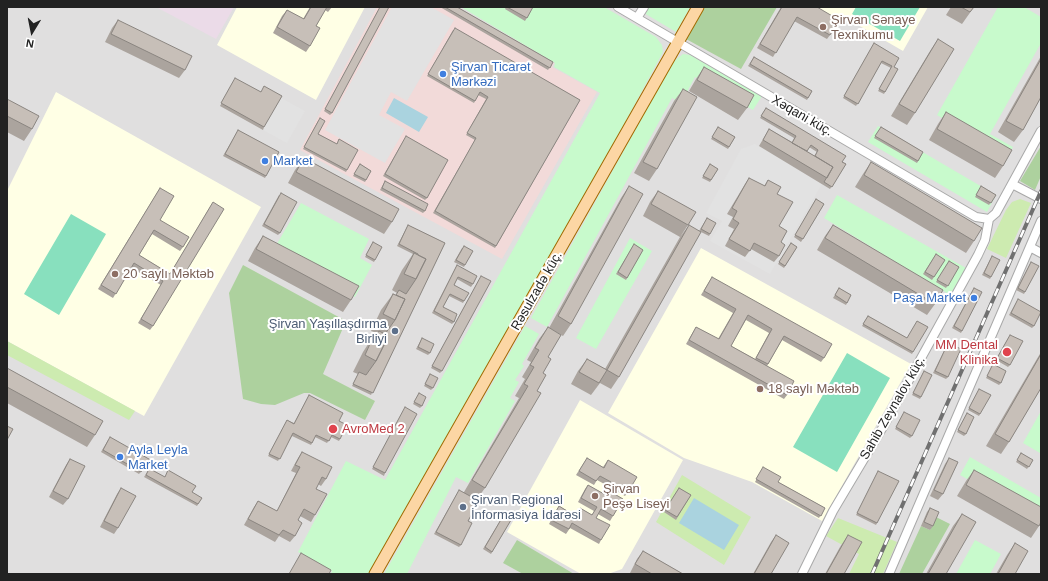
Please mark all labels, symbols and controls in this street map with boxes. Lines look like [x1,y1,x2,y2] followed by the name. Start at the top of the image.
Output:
[12,12,52,52] north arrow
[831,12,916,43] place label: Şirvan Sənaye Texnikumu
[818,22,828,32] marker: Şirvan Sənaye Texnikumu
[25,37,35,50] text: N
[451,59,531,90] place label: Şirvan Ticarət Mərkəzi
[438,69,448,79] marker: Şirvan Ticarət Mərkəzi
[769,92,835,140] street label: Xəqani küç.
[273,153,313,169] place label: Market
[260,156,270,166] marker: Market
[508,249,566,333] street label: Rəsulzadə küç.
[123,266,214,282] place label: 20 saylı Məktəb
[110,269,120,279] marker: 20 saylı Məktəb
[893,290,966,306] place label: Paşa Market
[969,293,979,303] marker: Paşa Market
[269,316,387,347] place label: Şirvan Yaşıllaşdırma Birliyi
[390,326,400,336] marker: Şirvan Yaşıllaşdırma Birliyi
[935,337,998,368] place label: MM Dental Klinika
[1001,346,1013,358] marker: MM Dental Klinika
[857,353,929,463] street label: Sahib Zeynalov küç.
[768,381,859,397] place label: 18 saylı Məktəb
[755,384,765,394] marker: 18 saylı Məktəb
[342,421,405,437] place label: AvroMed 2
[327,423,339,435] marker: AvroMed 2
[128,442,188,473] place label: Ayla Leyla Market
[115,452,125,462] marker: Ayla Leyla Market
[603,481,669,512] place label: Şirvan Peşə Liseyi
[590,491,600,501] marker: Şirvan Peşə Liseyi
[471,492,581,523] place label: Şirvan Regional İnformasiya İdarəsi
[458,502,468,512] marker: Şirvan Regional İnformasiya İdarəsi

